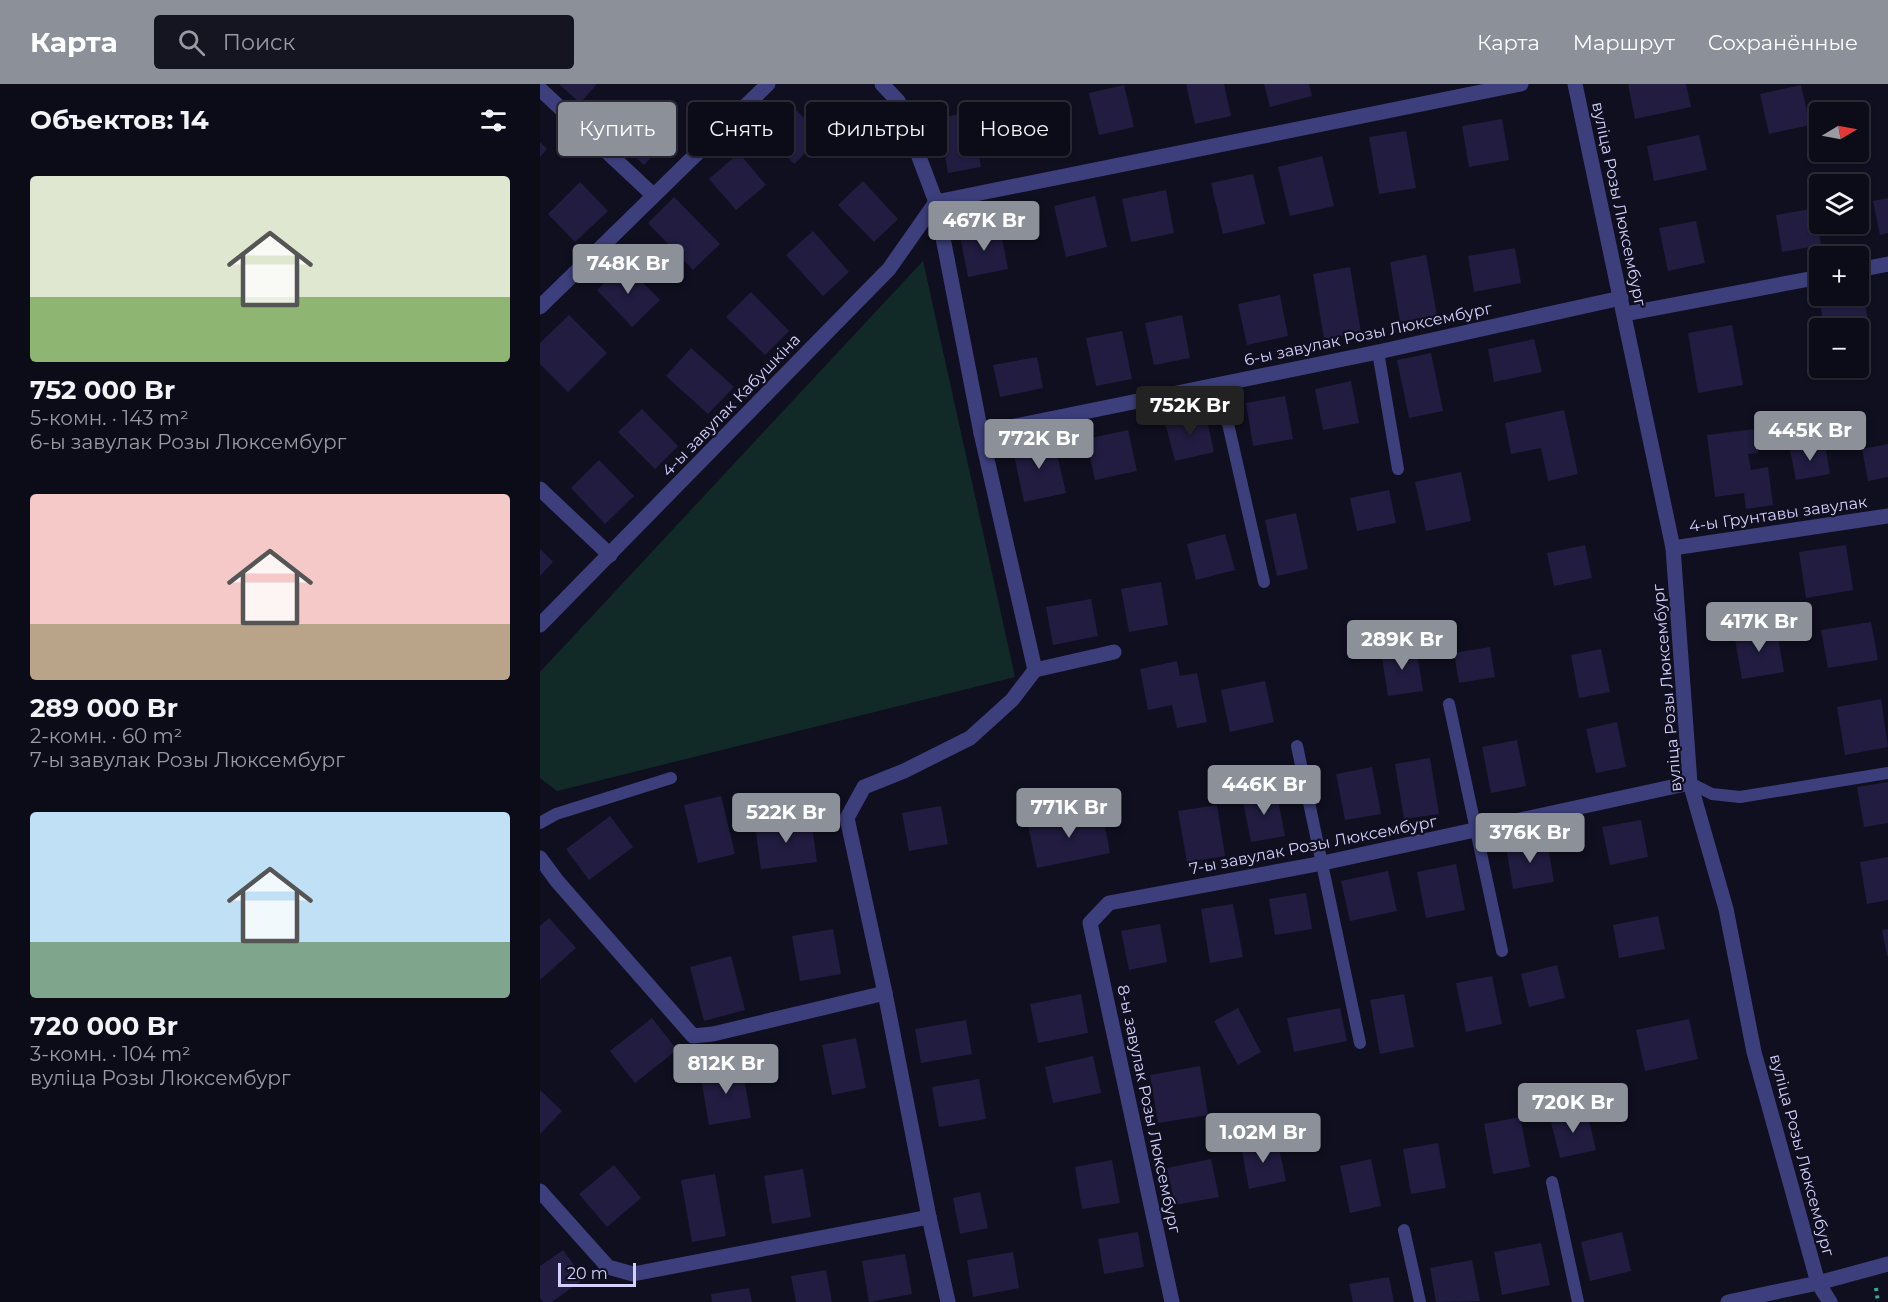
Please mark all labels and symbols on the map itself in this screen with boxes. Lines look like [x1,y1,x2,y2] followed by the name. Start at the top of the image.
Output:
[1588,100,1650,308] street label: вуліца Розы Люксембург
[1809,102,1869,162] north arrow
[929,201,1039,252] pin: 467K Br
[573,244,683,295] pin: 748K Br
[1242,298,1494,370] street label: 6-ы завулак Розы Люксембург
[658,330,804,480] street label: 4-ы завулак Кабушкіна
[1135,386,1245,437] pin: 752K Br
[1755,411,1865,462] pin: 445K Br
[984,419,1094,470] pin: 772K Br
[1688,492,1869,536] street label: 4-ы Грунтавы завулак
[1648,583,1686,793] street label: вуліца Розы Люксембург
[1704,602,1814,653] pin: 417K Br
[1347,620,1457,671] pin: 289K Br
[1209,765,1319,816] pin: 446K Br
[1014,788,1124,839] pin: 771K Br
[731,793,841,844] pin: 522K Br
[1188,812,1439,878] street label: 7-ы завулак Розы Люксембург
[1475,813,1585,864] pin: 376K Br
[1113,983,1185,1235] street label: 8-ы завулак Розы Люксембург
[671,1044,781,1095] pin: 812K Br
[1766,1052,1838,1259] street label: вуліца Розы Люксембург
[1518,1083,1628,1134] pin: 720K Br
[1201,1113,1325,1164] pin: 1.02M Br
[558,1260,636,1288] scale bar

